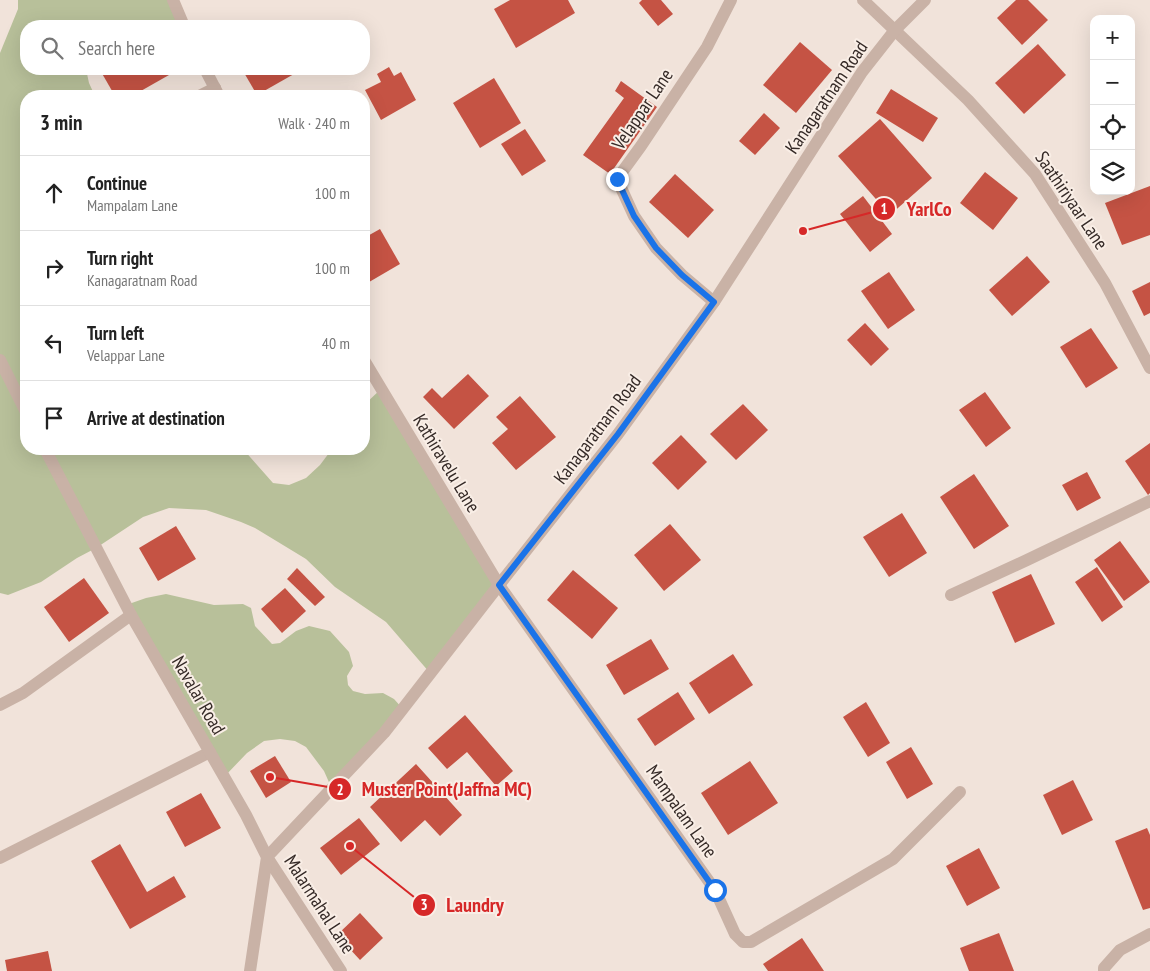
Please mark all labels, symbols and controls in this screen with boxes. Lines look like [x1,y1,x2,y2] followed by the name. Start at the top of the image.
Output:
[1090,15,1135,195] map controls
[1090,15,1135,60] button: +
[20,20,370,75] search box
[38,34,66,62] icon: search
[78,36,155,60] text: Search here
[779,36,873,158] street label: Kanagaratnam Road
[1090,60,1135,105] button: −
[606,64,678,155] street label: Velappar Lane
[1090,105,1135,150] button: locate
[40,109,82,136] text: 3 min
[278,113,350,133] text: Walk · 240 m
[1030,146,1114,254] street label: Saathiriyaar Lane
[1090,150,1135,195] button: layers
[606,168,629,191] route end
[87,171,147,195] text: Continue
[40,179,68,207] icon: ahead
[315,183,350,203] text: 100 m
[871,191,961,226] callout: YarlCo
[87,195,178,215] text: Mampalam Lane
[905,196,952,222] text: YarlCo
[880,199,888,218] text: 1
[87,246,153,270] text: Turn right
[40,254,68,282] icon: right
[315,258,350,278] text: 100 m
[87,270,197,290] text: Kanagaratnam Road
[87,321,144,345] text: Turn left
[40,329,68,357] icon: left
[322,333,350,353] text: 40 m
[87,345,165,365] text: Velappar Lane
[548,369,646,489] street label: Kanagaratnam Road
[40,404,68,432] icon: arrive
[87,406,225,430] text: Arrive at destination
[408,409,486,517] street label: Kathiravelu Lane
[167,652,231,738] street label: Navalar Road
[641,760,723,862] street label: Mampalam Lane
[327,772,542,807] callout: Muster Point(Jaffna MC)
[362,776,532,802] text: Muster Point(Jaffna MC)
[336,780,344,799] text: 2
[279,850,361,958] street label: Malarmahal Lane
[704,879,727,902] route start
[411,888,514,923] callout: Laundry
[446,892,505,918] text: Laundry
[420,895,428,914] text: 3

